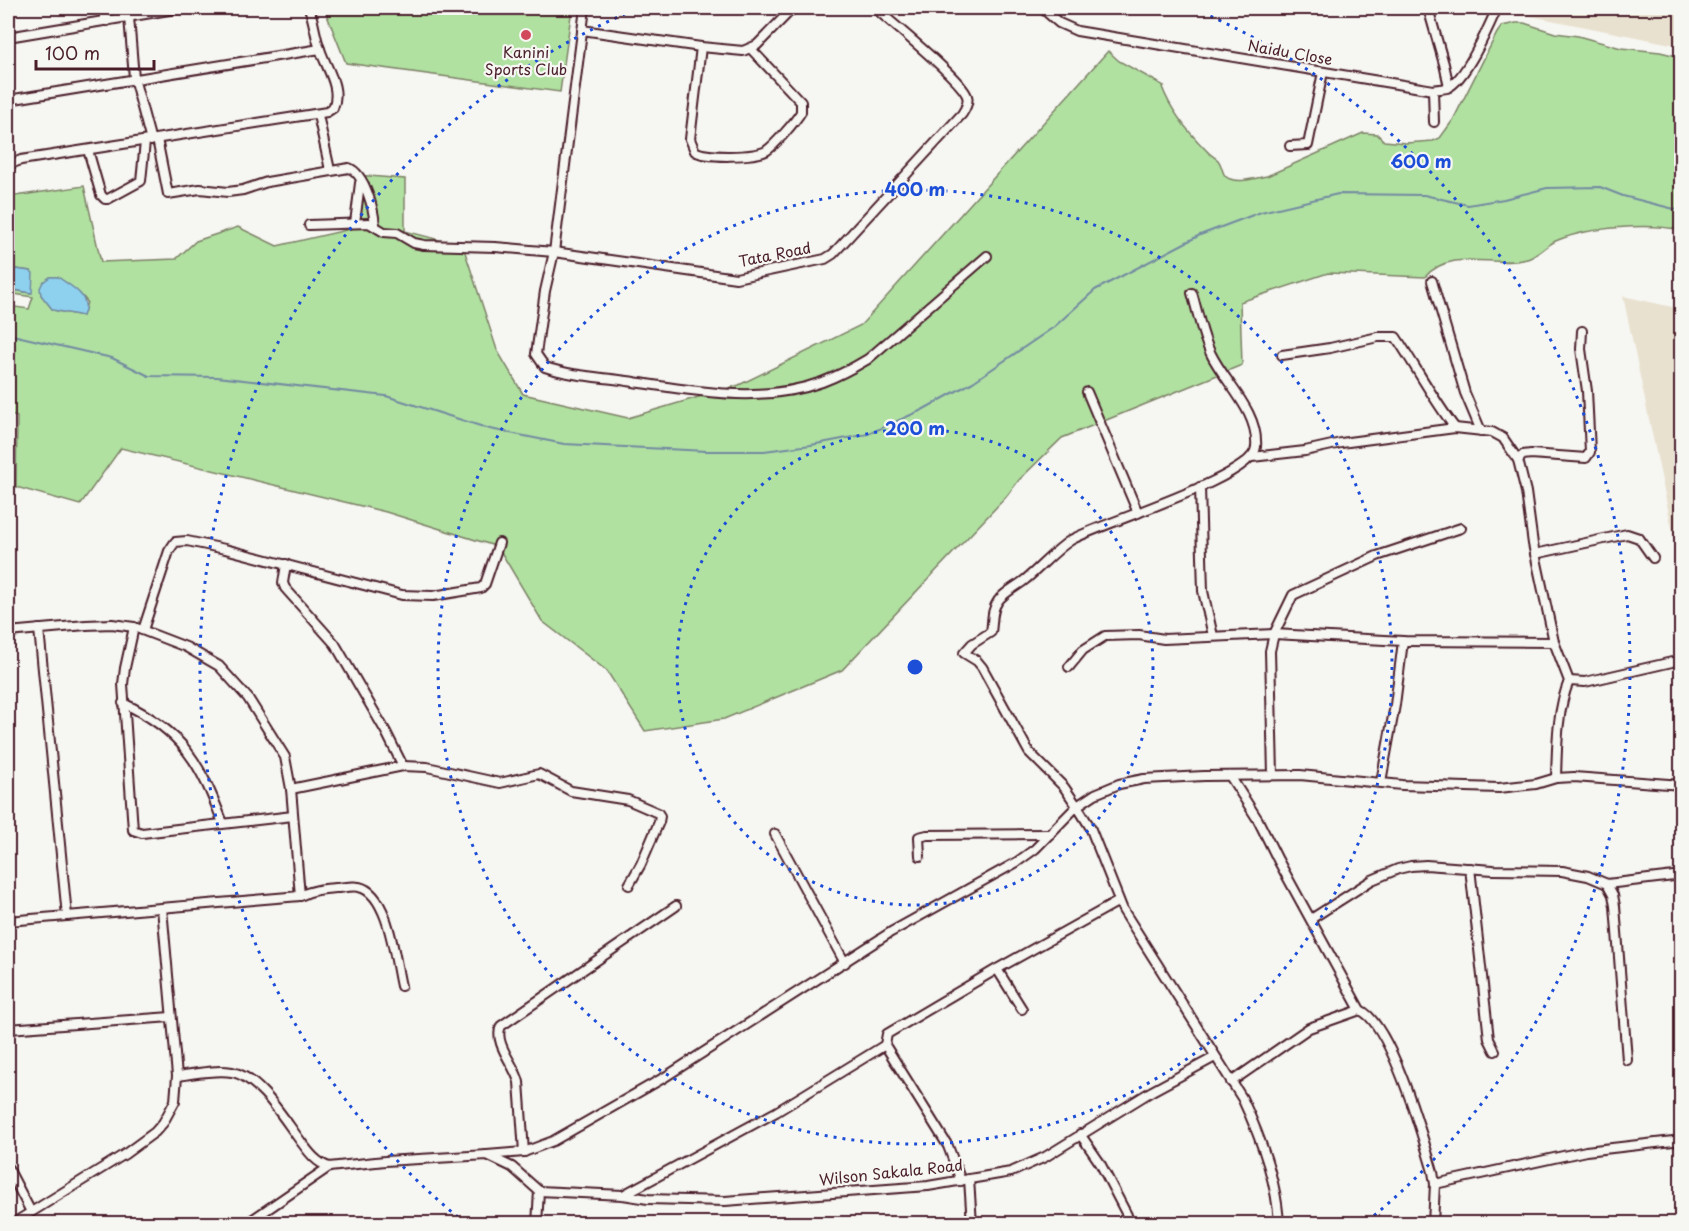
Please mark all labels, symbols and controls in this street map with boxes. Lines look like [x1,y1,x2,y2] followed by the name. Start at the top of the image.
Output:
[519,28,533,42] marker: Kanini Sports Club
[36,33,154,71] scale bar
[1246,33,1334,70] street label: Naidu Close
[45,39,100,66] text: 100 m
[485,40,567,80] place label: Kanini Sports Club
[1390,147,1452,174] text: 600 m
[885,175,945,202] text: 400 m
[737,235,813,272] street label: Tata Road
[885,414,945,441] text: 200 m
[905,657,925,677] centre of rings
[818,1153,964,1190] street label: Wilson Sakala Road

